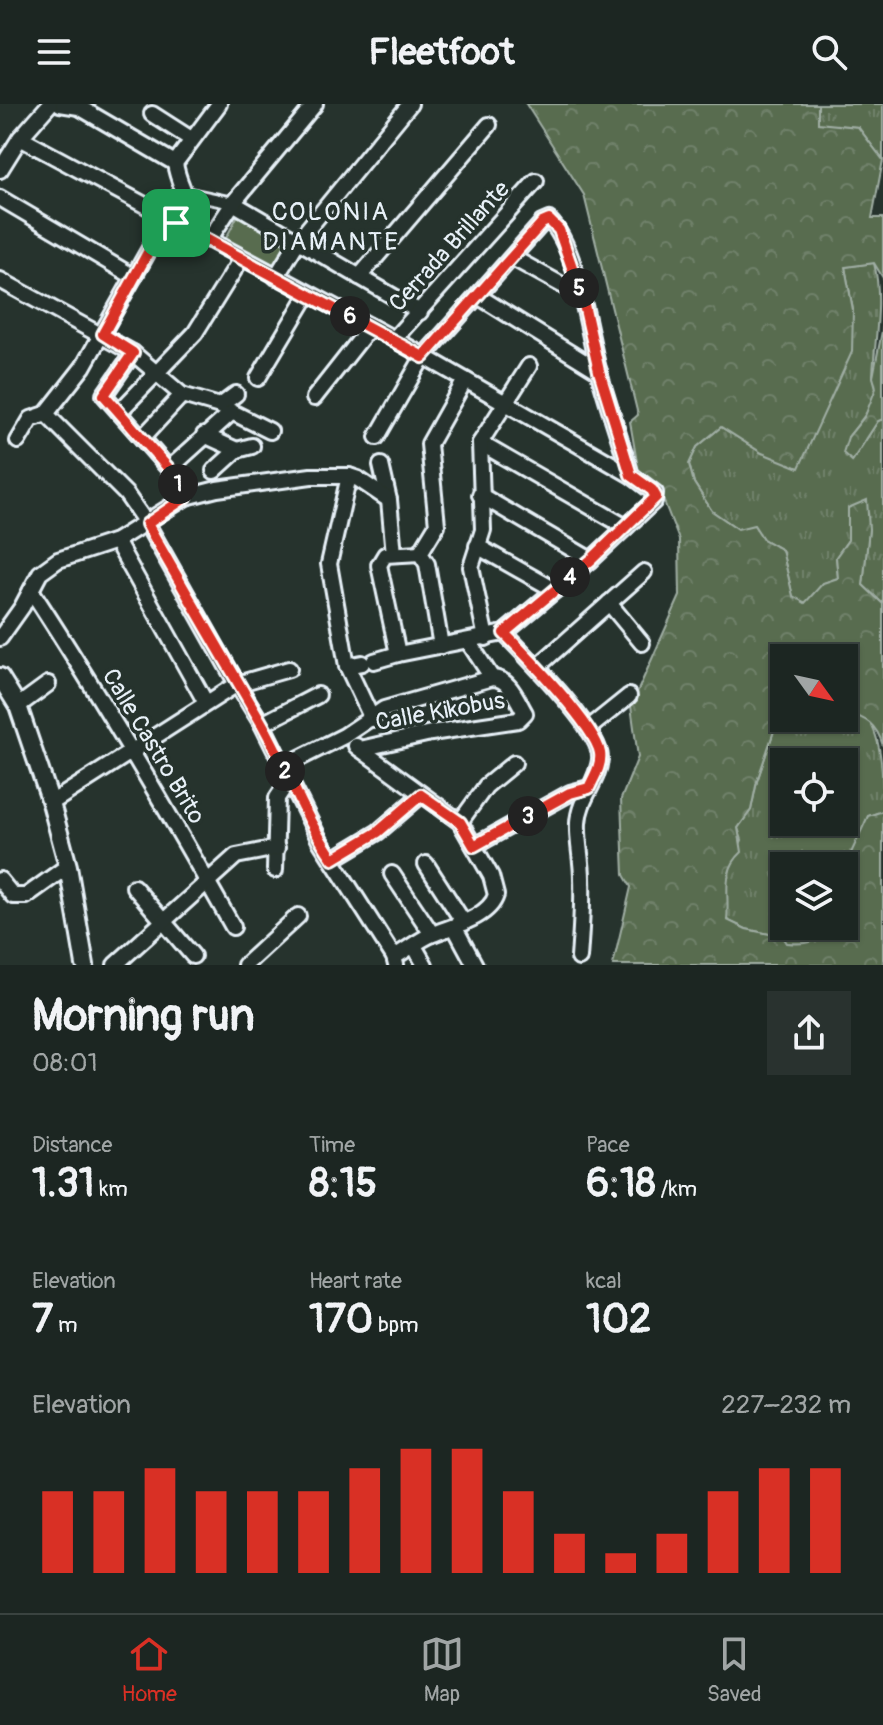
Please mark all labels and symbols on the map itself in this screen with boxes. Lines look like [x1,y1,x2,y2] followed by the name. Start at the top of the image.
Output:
[383,175,516,318] street label: Cerrada Brillante
[142,189,210,257] pin
[262,196,400,258] district label: COLONIA DIAMANTE
[559,268,599,308] pin: 5
[330,296,370,336] pin: 6
[158,464,198,504] pin: 1
[550,557,590,597] pin: 4
[770,644,858,732] north arrow
[96,663,211,829] street label: Calle Castro Brito
[373,686,507,737] street label: Calle Kikobus
[265,751,305,791] pin: 2
[508,796,548,836] pin: 3

